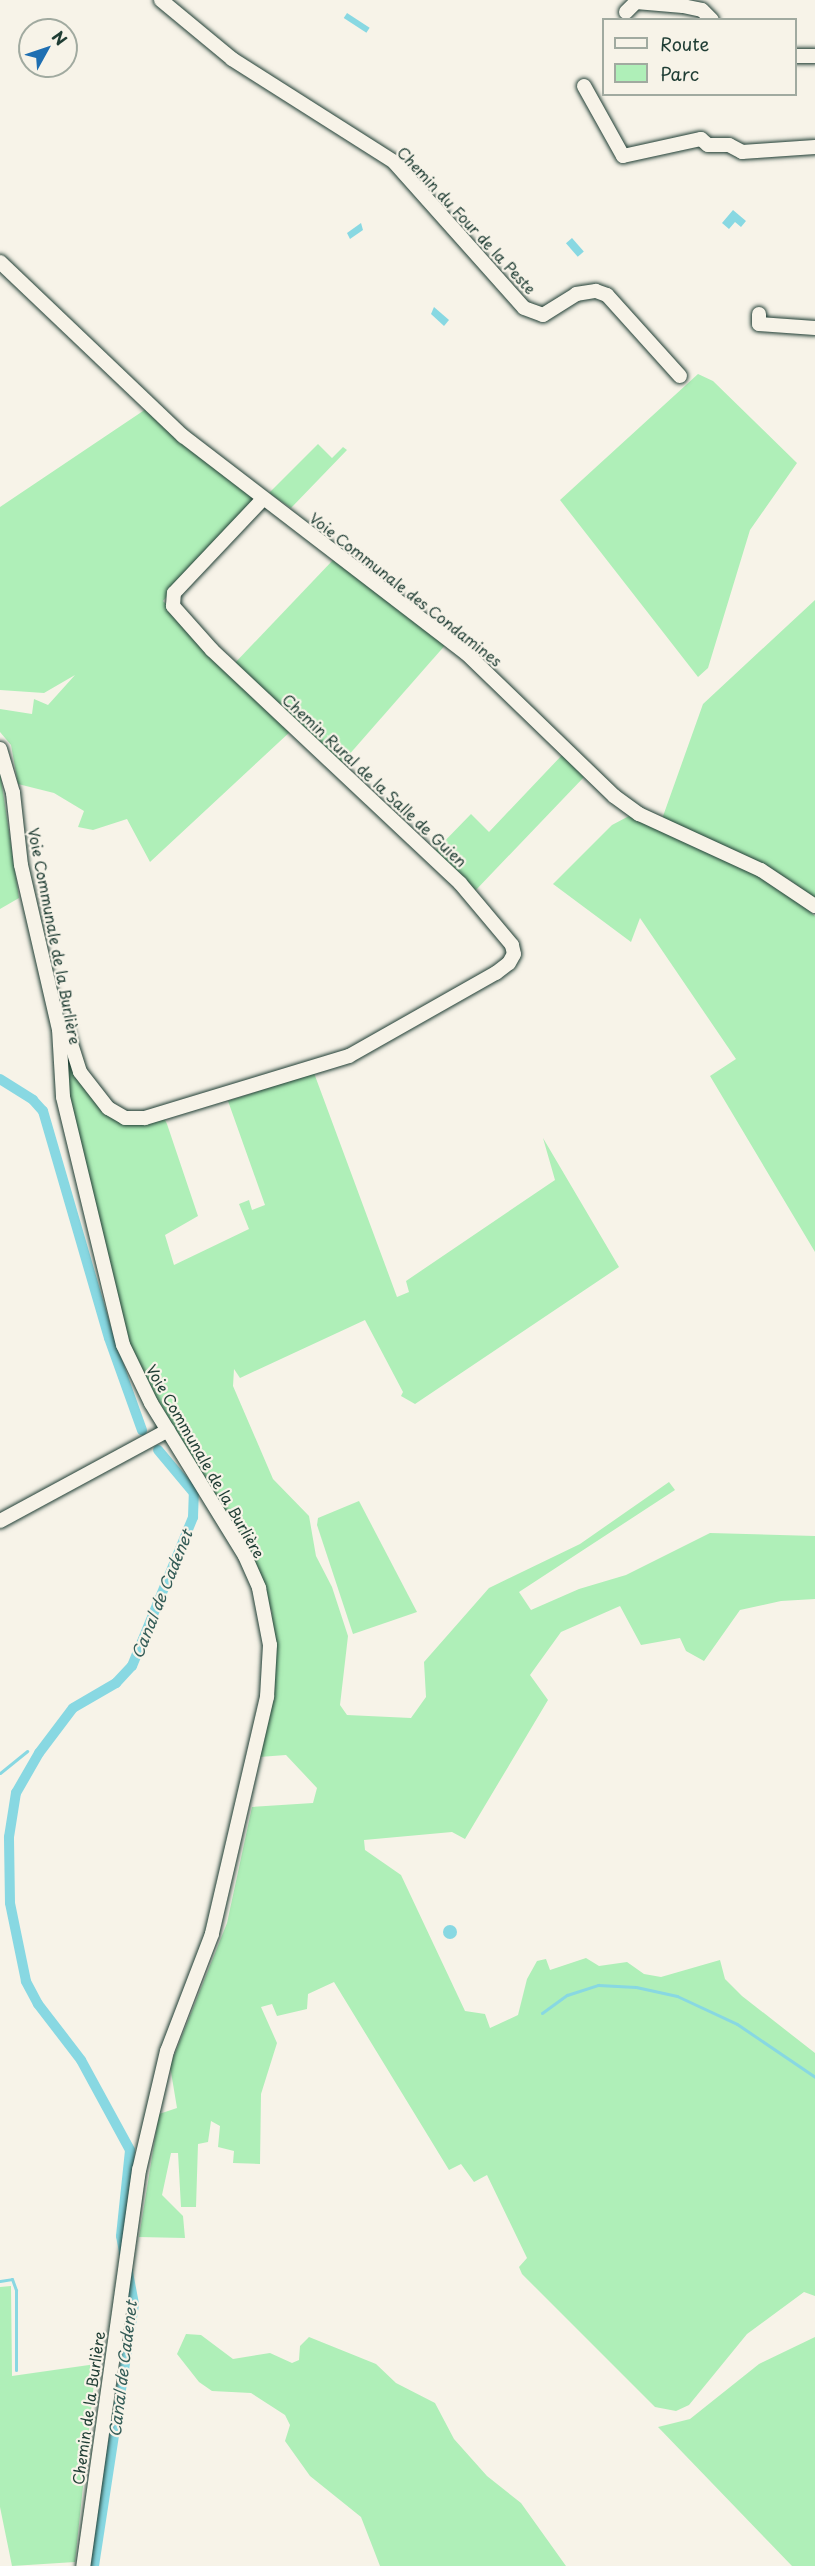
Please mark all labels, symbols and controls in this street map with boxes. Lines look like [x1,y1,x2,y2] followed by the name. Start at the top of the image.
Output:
[18,18,78,78] north arrow
[602,18,797,96] legend
[47,25,74,50] text: N
[660,30,709,57] text: Route
[660,60,699,87] text: Parc
[394,142,540,298] street label: Chemin du Four de la Peste
[305,507,507,671] street label: Voie Communale des Condamines
[279,690,471,870] street label: Chemin Rural de la Salle de Guien
[25,825,85,1047] street label: Voie Communale de la Burlière
[143,1360,269,1562] street label: Voie Communale de la Burlière
[126,1526,196,1662] water label: Canal de Cadenet
[104,2299,140,2439] water label: Canal de Cadenet
[68,2329,108,2487] street label: Chemin de la Burlière

